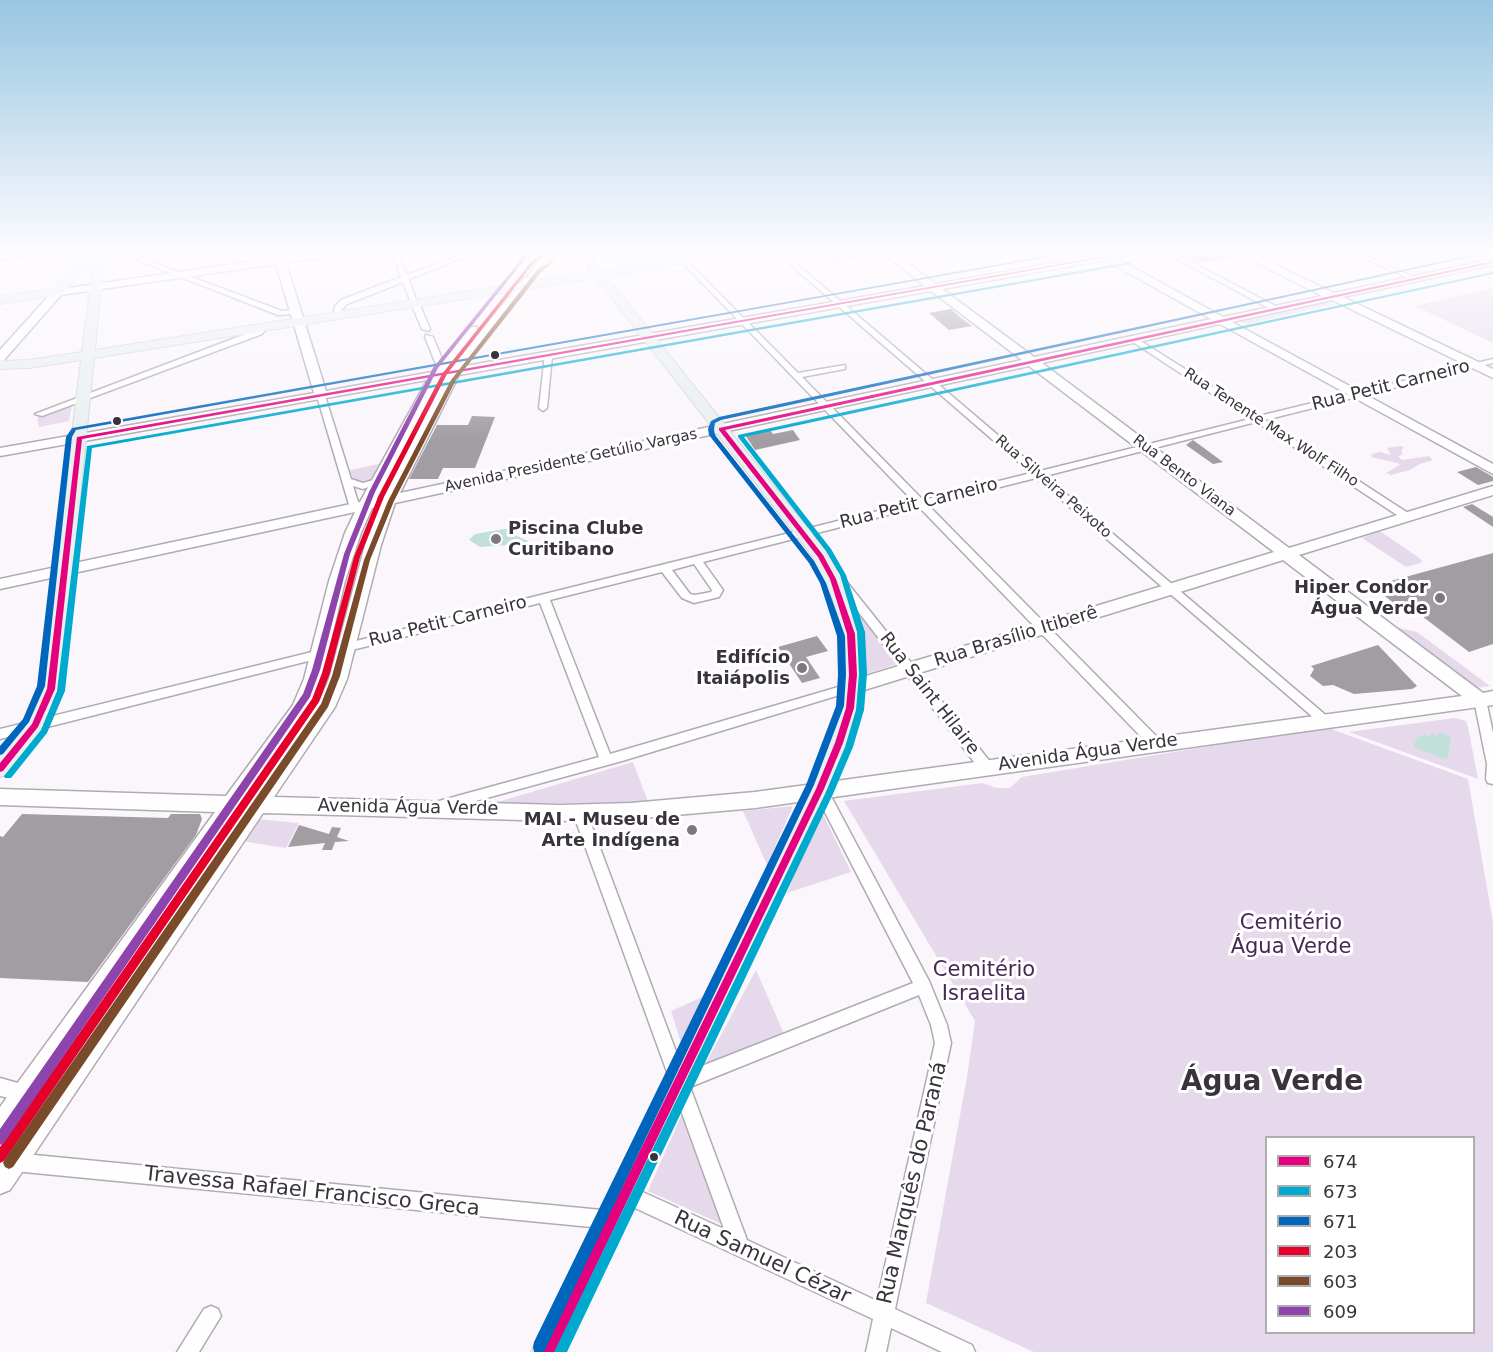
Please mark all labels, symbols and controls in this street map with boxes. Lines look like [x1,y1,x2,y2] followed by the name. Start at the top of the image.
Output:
[489,349,501,361] unlabelled marker
[1310,356,1472,416] street label: Rua Petit Carneiro
[1180,365,1362,491] street label: Rua Tenente Max Wolf Filho
[111,415,123,427] unlabelled marker
[443,425,699,497] street label: Avenida Presidente Getúlio Vargas
[1129,431,1239,521] street label: Rua Bento Viana
[991,432,1115,542] street label: Rua Silveira Peixoto
[838,474,1000,534] street label: Rua Petit Carneiro
[508,518,643,560] place label: Piscina Clube Curitibano
[489,532,503,546] marker: Piscina Clube Curitibano
[1294,577,1428,620] place label: Hiper Condor Água Verde
[1433,591,1447,605] marker: Hiper Condor Água Verde
[367,592,529,652] street label: Rua Petit Carneiro
[932,602,1100,672] street label: Rua Brasílio Itiberê
[875,629,983,759] street label: Rua Saint Hilaire
[696,647,790,690] place label: Edifício Itaiápolis
[795,661,809,675] marker: Edifício Itaiápolis
[997,730,1179,776] street label: Avenida Água Verde
[317,796,499,820] street label: Avenida Água Verde
[524,809,680,852] place label: MAI - Museu de Arte Indígena
[685,823,699,837] marker: MAI - Museu de Arte Indígena
[1231,911,1351,961] park label: Cemitério Água Verde
[933,958,1035,1008] park label: Cemitério Israelita
[873,1059,953,1307] street label: Rua Marquês do Paraná
[1181,1066,1363,1100] district label: Água Verde
[1265,1136,1475,1334] legend
[648,1151,660,1163] unlabelled marker
[1323,1151,1357,1172] text: 674
[143,1162,481,1222] street label: Travessa Rafael Francisco Greca
[1323,1181,1357,1202] text: 673
[670,1206,854,1310] street label: Rua Samuel Cézar
[1323,1211,1357,1232] text: 671
[1323,1241,1357,1262] text: 203
[1323,1271,1357,1292] text: 603
[1323,1301,1357,1322] text: 609

